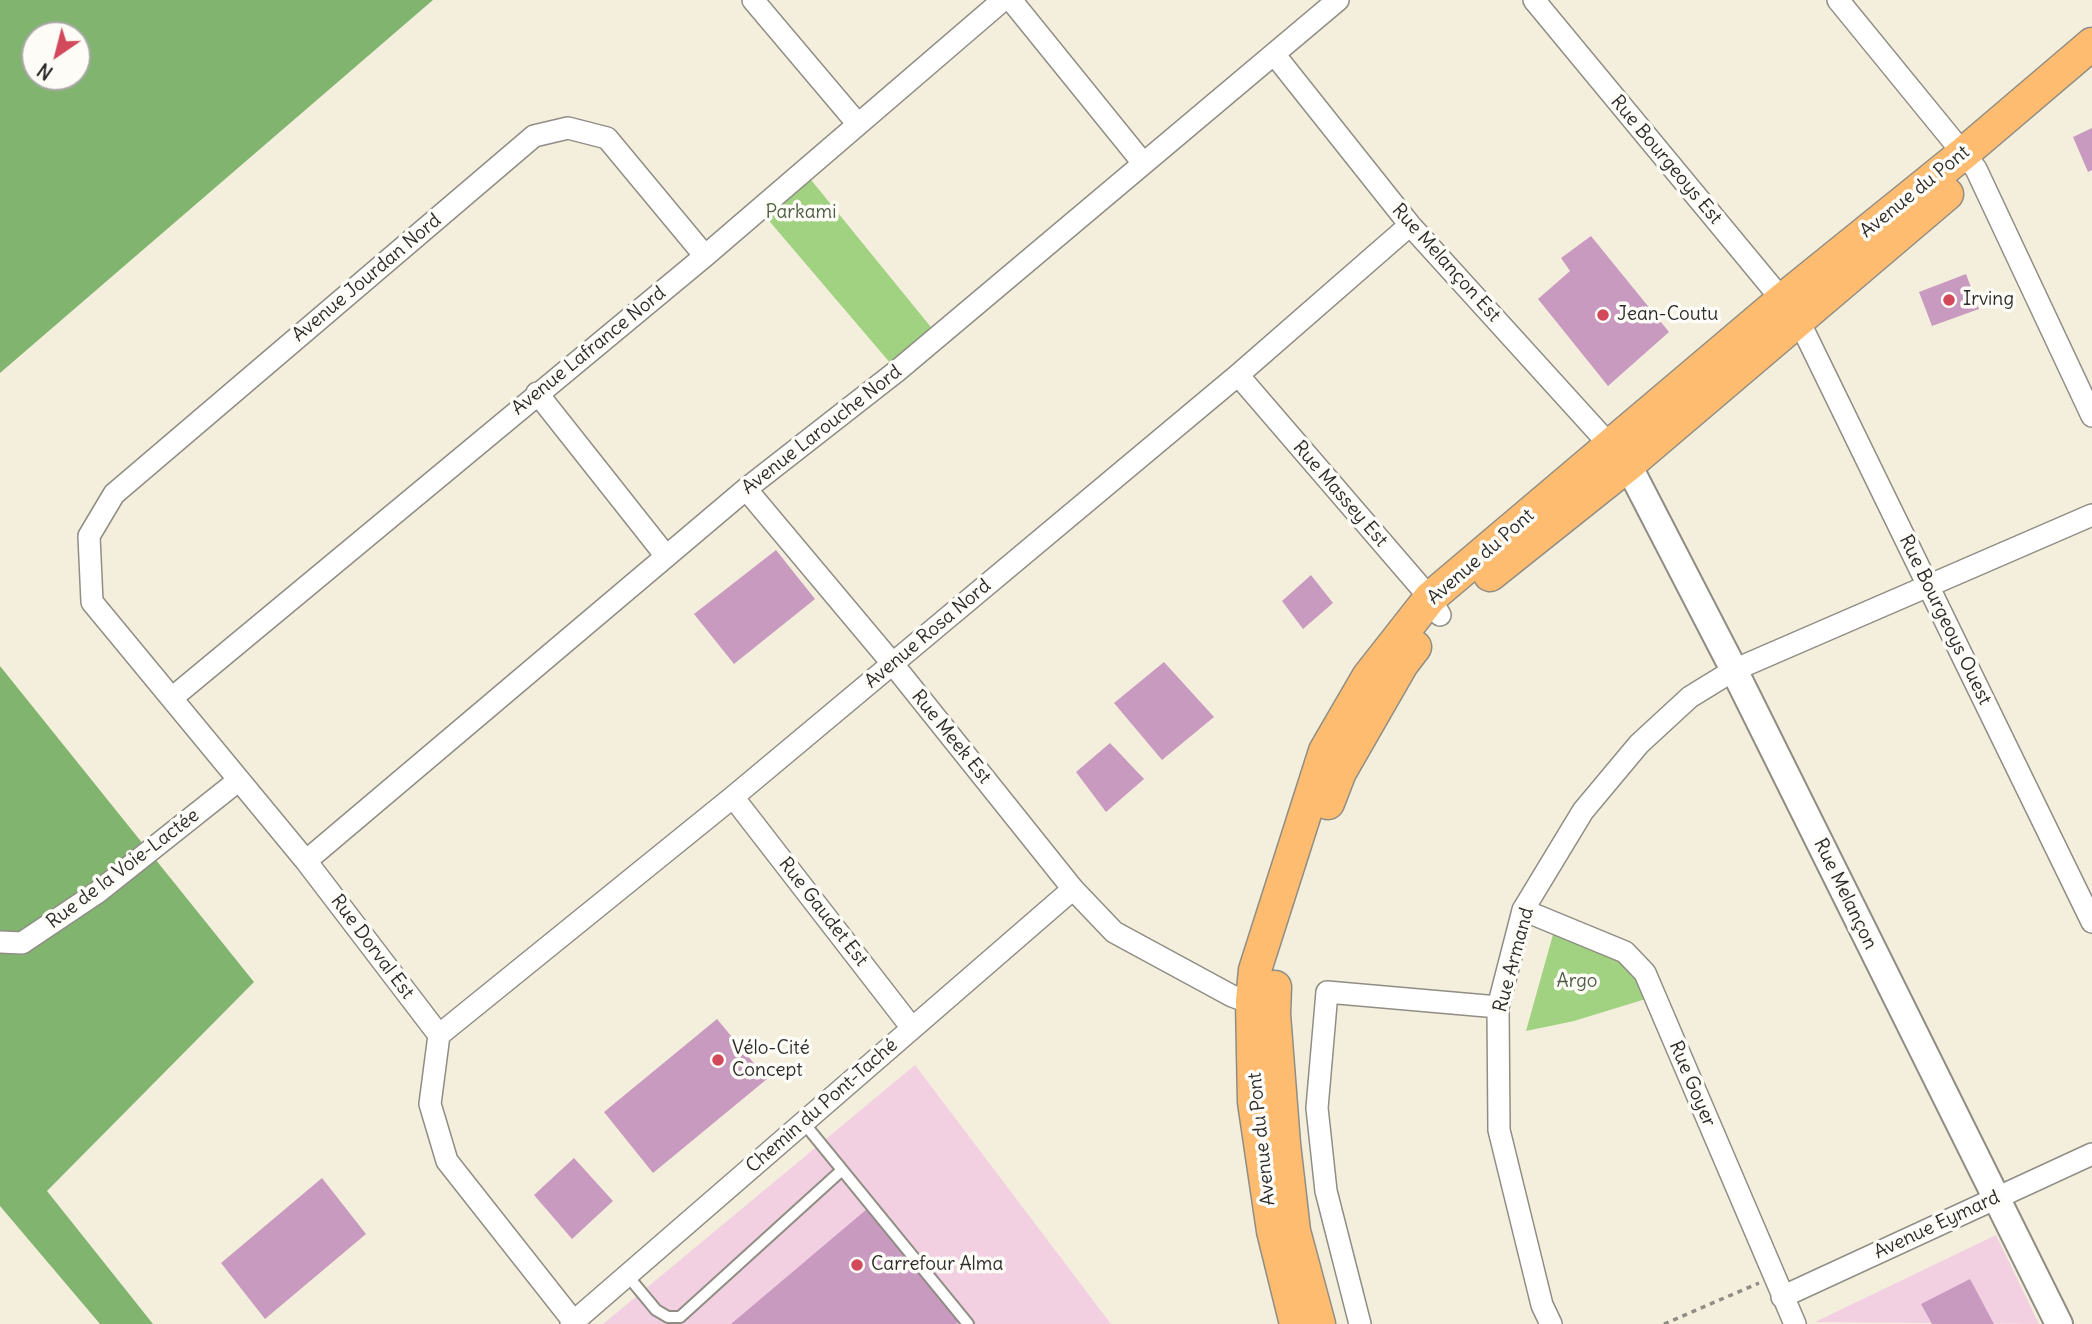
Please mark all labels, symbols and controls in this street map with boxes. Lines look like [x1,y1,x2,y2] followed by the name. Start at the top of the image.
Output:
[21,21,91,91] north arrow
[33,58,57,85] text: N
[1605,91,1727,229] street label: Rue Bourgeoys Est
[1856,141,1974,243] street label: Avenue du Pont
[1387,199,1505,327] street label: Rue Melançon Est
[766,202,836,224] park label: Parkami
[288,209,446,347] street label: Avenue Jourdan Nord
[507,282,671,420] street label: Avenue Lafrance Nord
[1963,289,2014,311] place label: Irving
[1941,292,1957,308] marker: Irving
[1617,304,1718,326] place label: Jean-Coutu
[1595,307,1611,323] marker: Jean-Coutu
[738,361,906,499] street label: Avenue Larouche Nord
[1288,436,1392,552] street label: Rue Massey Est
[1423,504,1539,610] street label: Avenue du Pont
[1894,531,1996,709] street label: Rue Bourgeoys Ouest
[860,575,996,693] street label: Avenue Rosa Nord
[906,686,996,788] street label: Rue Meek Est
[42,804,204,934] street label: Rue de la Voie-Lactée
[1808,835,1882,953] street label: Rue Melançon
[773,853,873,971] street label: Rue Gaudet Est
[325,890,419,1004] street label: Rue Dorval Est
[1489,905,1539,1015] street label: Rue Armand
[1556,971,1598,993] park label: Argo
[742,1034,902,1178] street label: Chemin du Pont-Taché
[732,1038,810,1082] place label: Vélo-Cité Concept
[1664,1038,1720,1130] street label: Rue Goyer
[710,1052,726,1068] marker: Vélo-Cité Concept
[1244,1071,1280,1207] street label: Avenue du Pont
[1871,1186,2003,1264] street label: Avenue Eymard
[871,1254,1003,1276] place label: Carrefour Alma
[849,1257,865,1273] marker: Carrefour Alma

